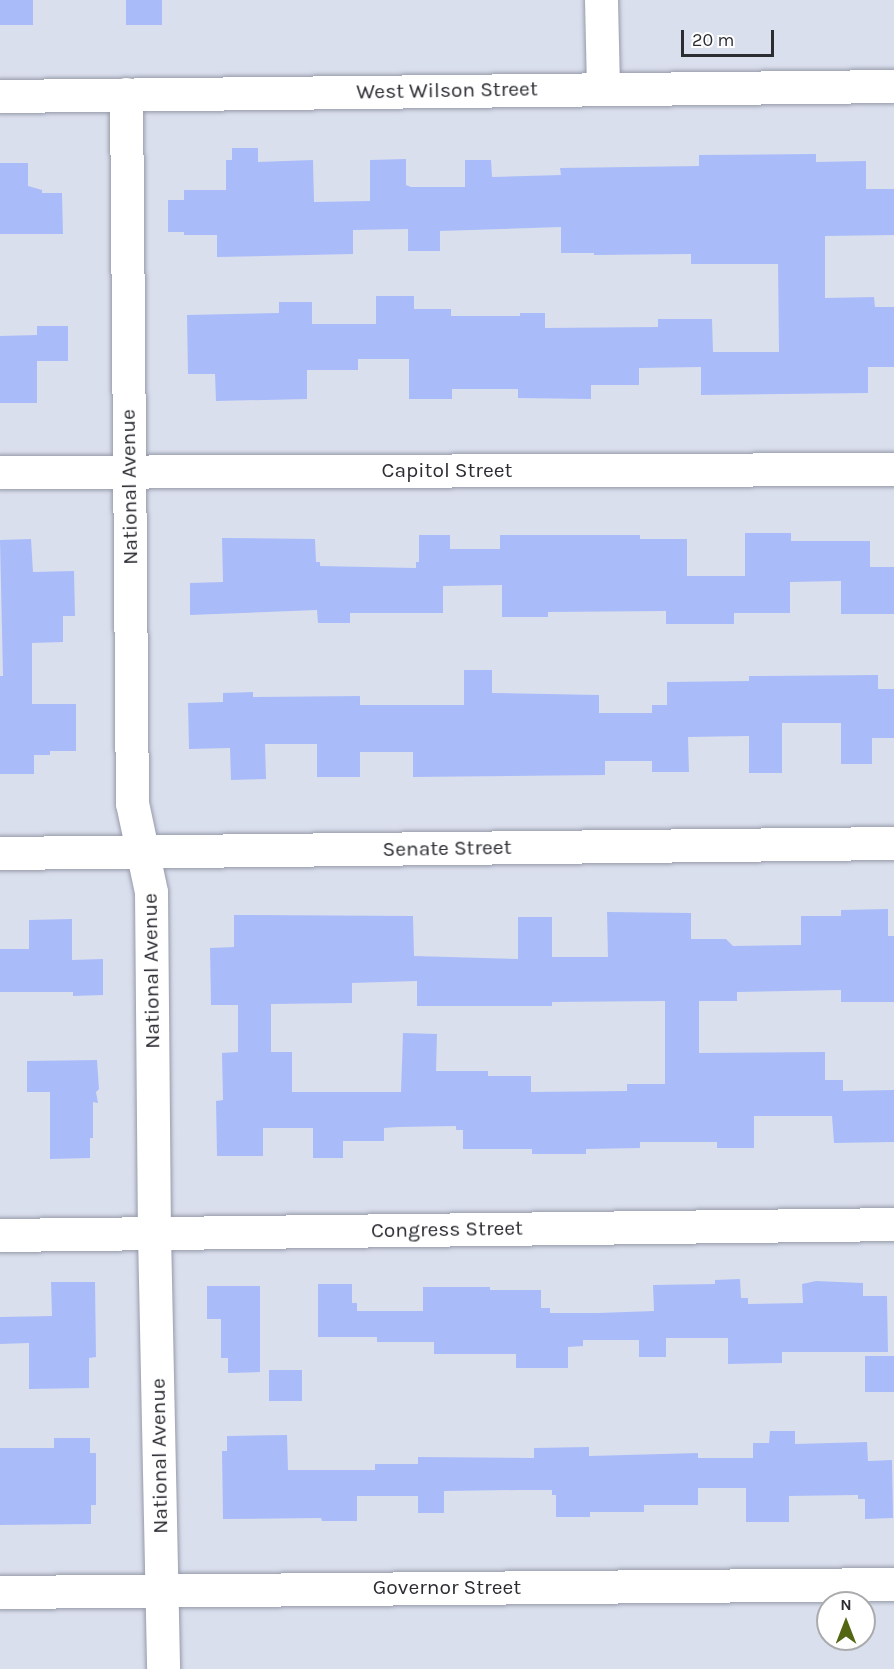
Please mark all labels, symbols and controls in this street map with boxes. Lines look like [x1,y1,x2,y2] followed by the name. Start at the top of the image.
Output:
[684,18,777,56] scale bar
[692,29,734,51] text: 20 m
[356,76,538,104] street label: West Wilson Street
[115,409,143,565] street label: National Avenue
[382,457,512,483] street label: Capitol Street
[382,834,512,862] street label: Senate Street
[137,893,165,1049] street label: National Avenue
[371,1215,523,1243] street label: Congress Street
[145,1378,173,1534] street label: National Avenue
[373,1574,521,1600] street label: Governor Street
[816,1591,876,1651] north arrow
[840,1595,852,1614] text: N

